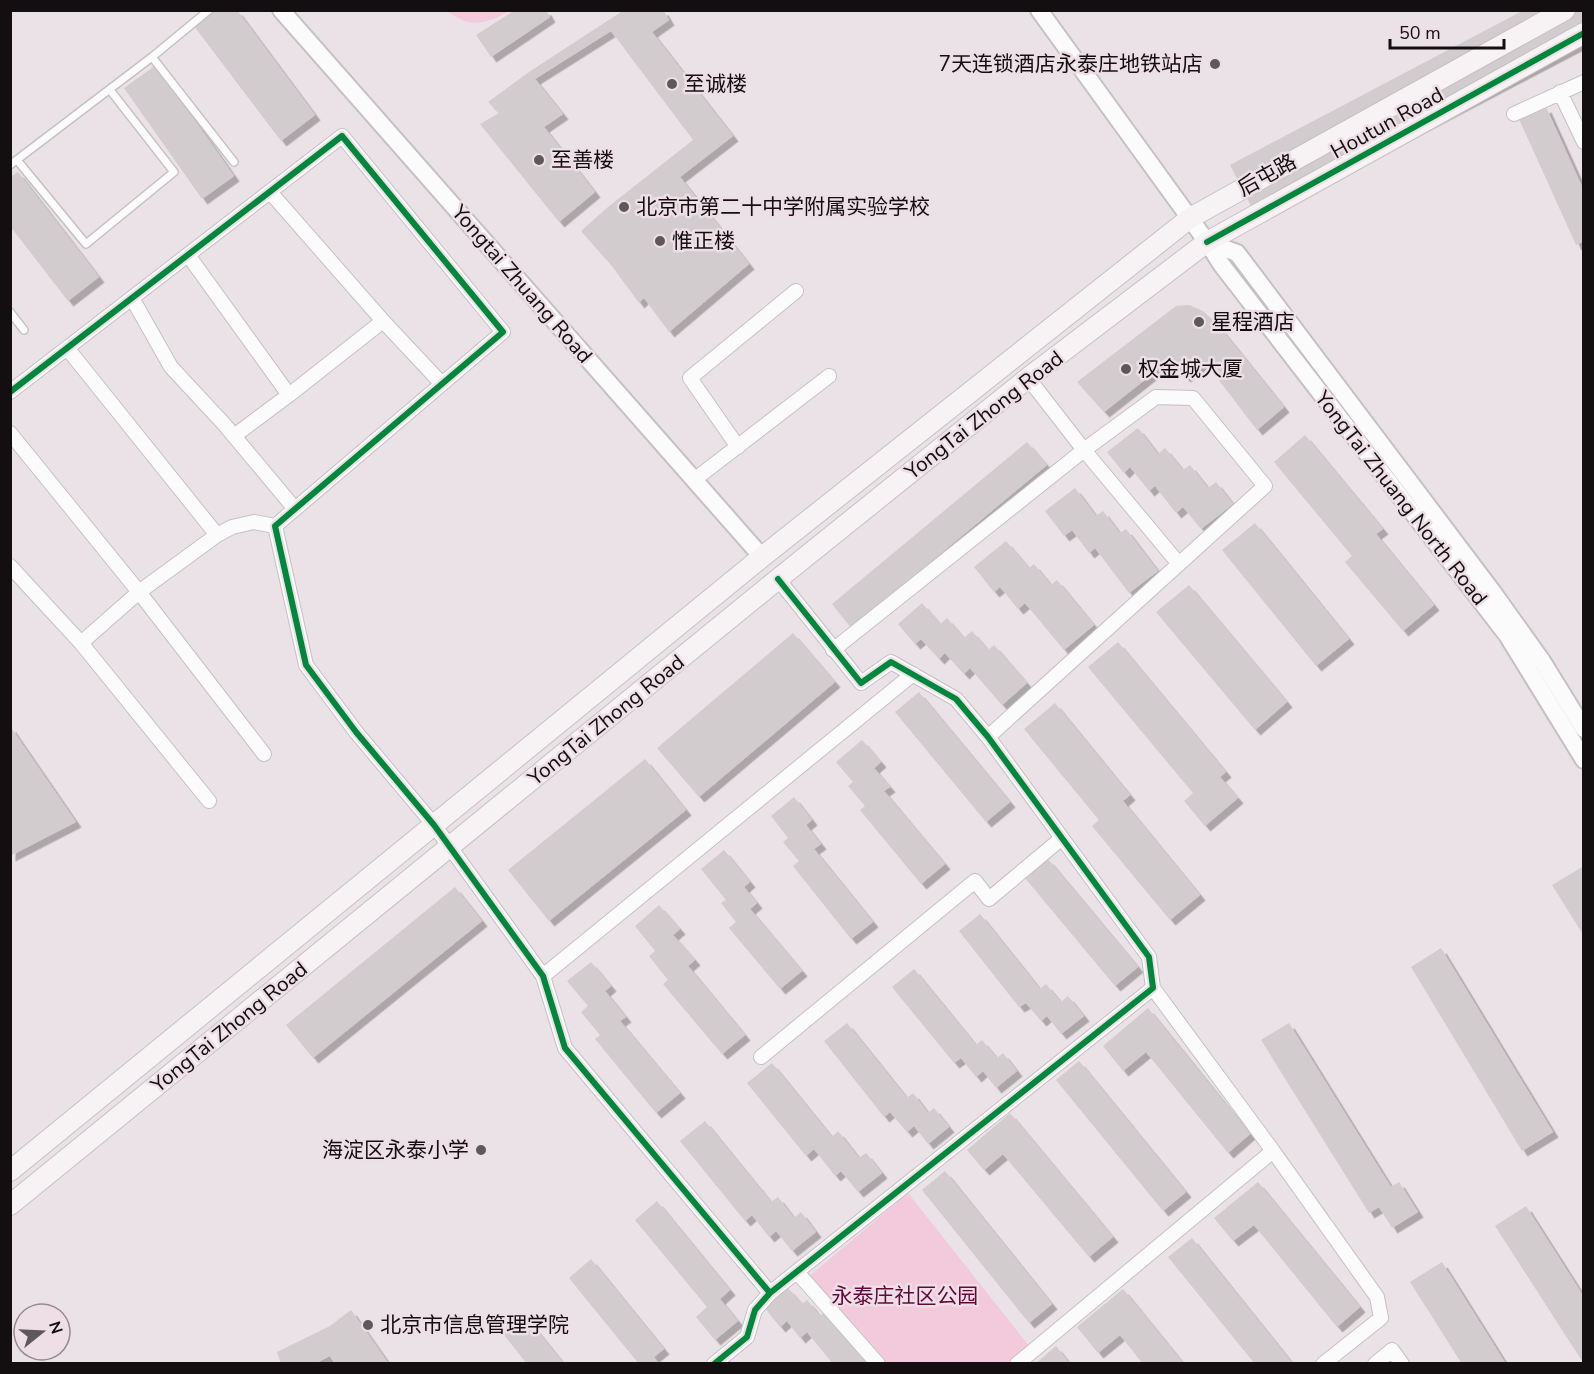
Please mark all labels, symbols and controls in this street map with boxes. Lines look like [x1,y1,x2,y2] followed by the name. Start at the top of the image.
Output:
[1390,12,1504,50] scale bar
[1399,21,1441,45] text: 50 m
[938,50,1203,78] place label: 7天连锁酒店永泰庄地铁站店
[1208,57,1222,71] marker: 7天连锁酒店永泰庄地铁站店
[684,70,747,98] place label: 至诚楼
[665,77,679,91] marker: 至诚楼
[1326,81,1448,165] street label: Houtun Road
[551,146,614,174] place label: 至善楼
[1233,147,1301,203] street label: 后屯路
[532,153,546,167] marker: 至善楼
[636,193,930,221] place label: 北京市第二十中学附属实验学校
[445,198,599,369] street label: Yongtai Zhuang Road
[617,200,631,214] marker: 北京市第二十中学附属实验学校
[672,227,735,255] place label: 惟正楼
[653,234,667,248] marker: 惟正楼
[1211,308,1295,336] place label: 星程酒店
[1192,315,1206,329] marker: 星程酒店
[898,344,1069,486] street label: YongTai Zhong Road
[1138,355,1243,383] place label: 权金城大厦
[1119,362,1133,376] marker: 权金城大厦
[1308,384,1494,611] street label: YongTai Zhuang North Road
[521,648,690,792] street label: YongTai Zhong Road
[144,955,313,1099] street label: YongTai Zhong Road
[322,1136,469,1164] place label: 海淀区永泰小学
[474,1143,488,1157] marker: 海淀区永泰小学
[832,1282,979,1310] park label: 永泰庄社区公园
[12,1302,72,1362] north arrow
[380,1311,569,1339] place label: 北京市信息管理学院
[361,1318,375,1332] marker: 北京市信息管理学院
[43,1319,68,1337] text: N

